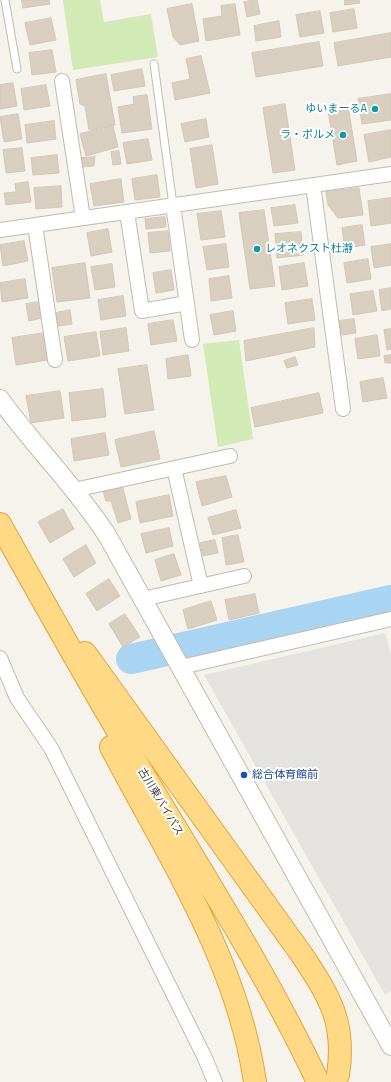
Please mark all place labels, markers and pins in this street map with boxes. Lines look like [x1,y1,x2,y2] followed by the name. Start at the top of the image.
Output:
[305,102,367,116] place label: ゆいまーるA
[370,104,380,114] marker: ゆいまーるA
[280,128,335,142] place label: ラ・ポルメ
[338,130,348,140] marker: ラ・ポルメ
[265,242,353,256] place label: レオネクスト杜瀞
[252,244,262,254] marker: レオネクスト杜瀞
[252,768,318,782] place label: 総合体育館前
[239,770,249,780] marker: 総合体育館前

